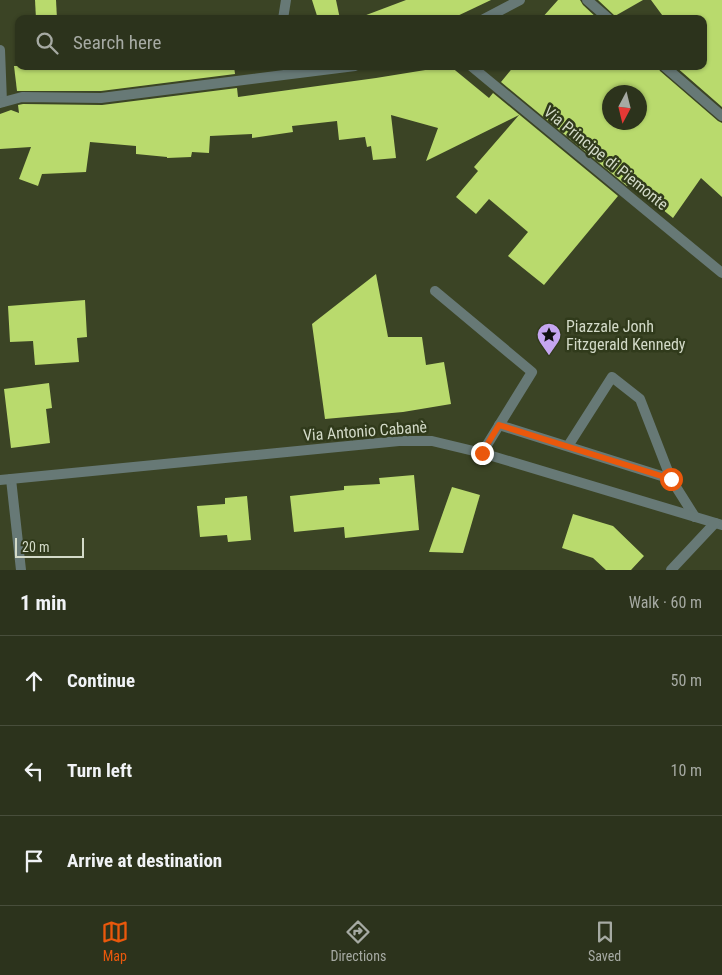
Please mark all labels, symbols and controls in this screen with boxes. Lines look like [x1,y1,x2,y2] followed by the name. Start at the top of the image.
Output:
[15,15,707,70] search box
[33,29,61,57] icon: search
[73,31,161,54] text: Search here
[602,85,647,130] north arrow
[540,102,672,214] street label: Via Principe di Piemonte
[566,317,686,354] place label: Piazzale Jonh Fitzgerald Kennedy
[536,322,562,356] place icon: Piazzale Jonh Fitzgerald Kennedy
[302,417,428,445] street label: Via Antonio Cabanè
[471,442,494,465] route end
[660,468,683,491] route start
[15,535,84,558] scale bar
[22,539,50,555] text: 20 m
[20,591,67,615] text: 1 min
[629,593,702,612] text: Walk · 60 m
[20,667,48,695] icon: ahead
[67,669,135,692] text: Continue
[670,671,702,690] text: 50 m
[20,757,48,785] icon: left
[67,759,132,782] text: Turn left
[670,761,702,780] text: 10 m
[20,847,48,875] icon: arrive
[67,849,222,872] text: Arrive at destination
[101,918,129,964] tab: Map
[330,918,386,964] tab: Directions
[588,918,621,964] tab: Saved

